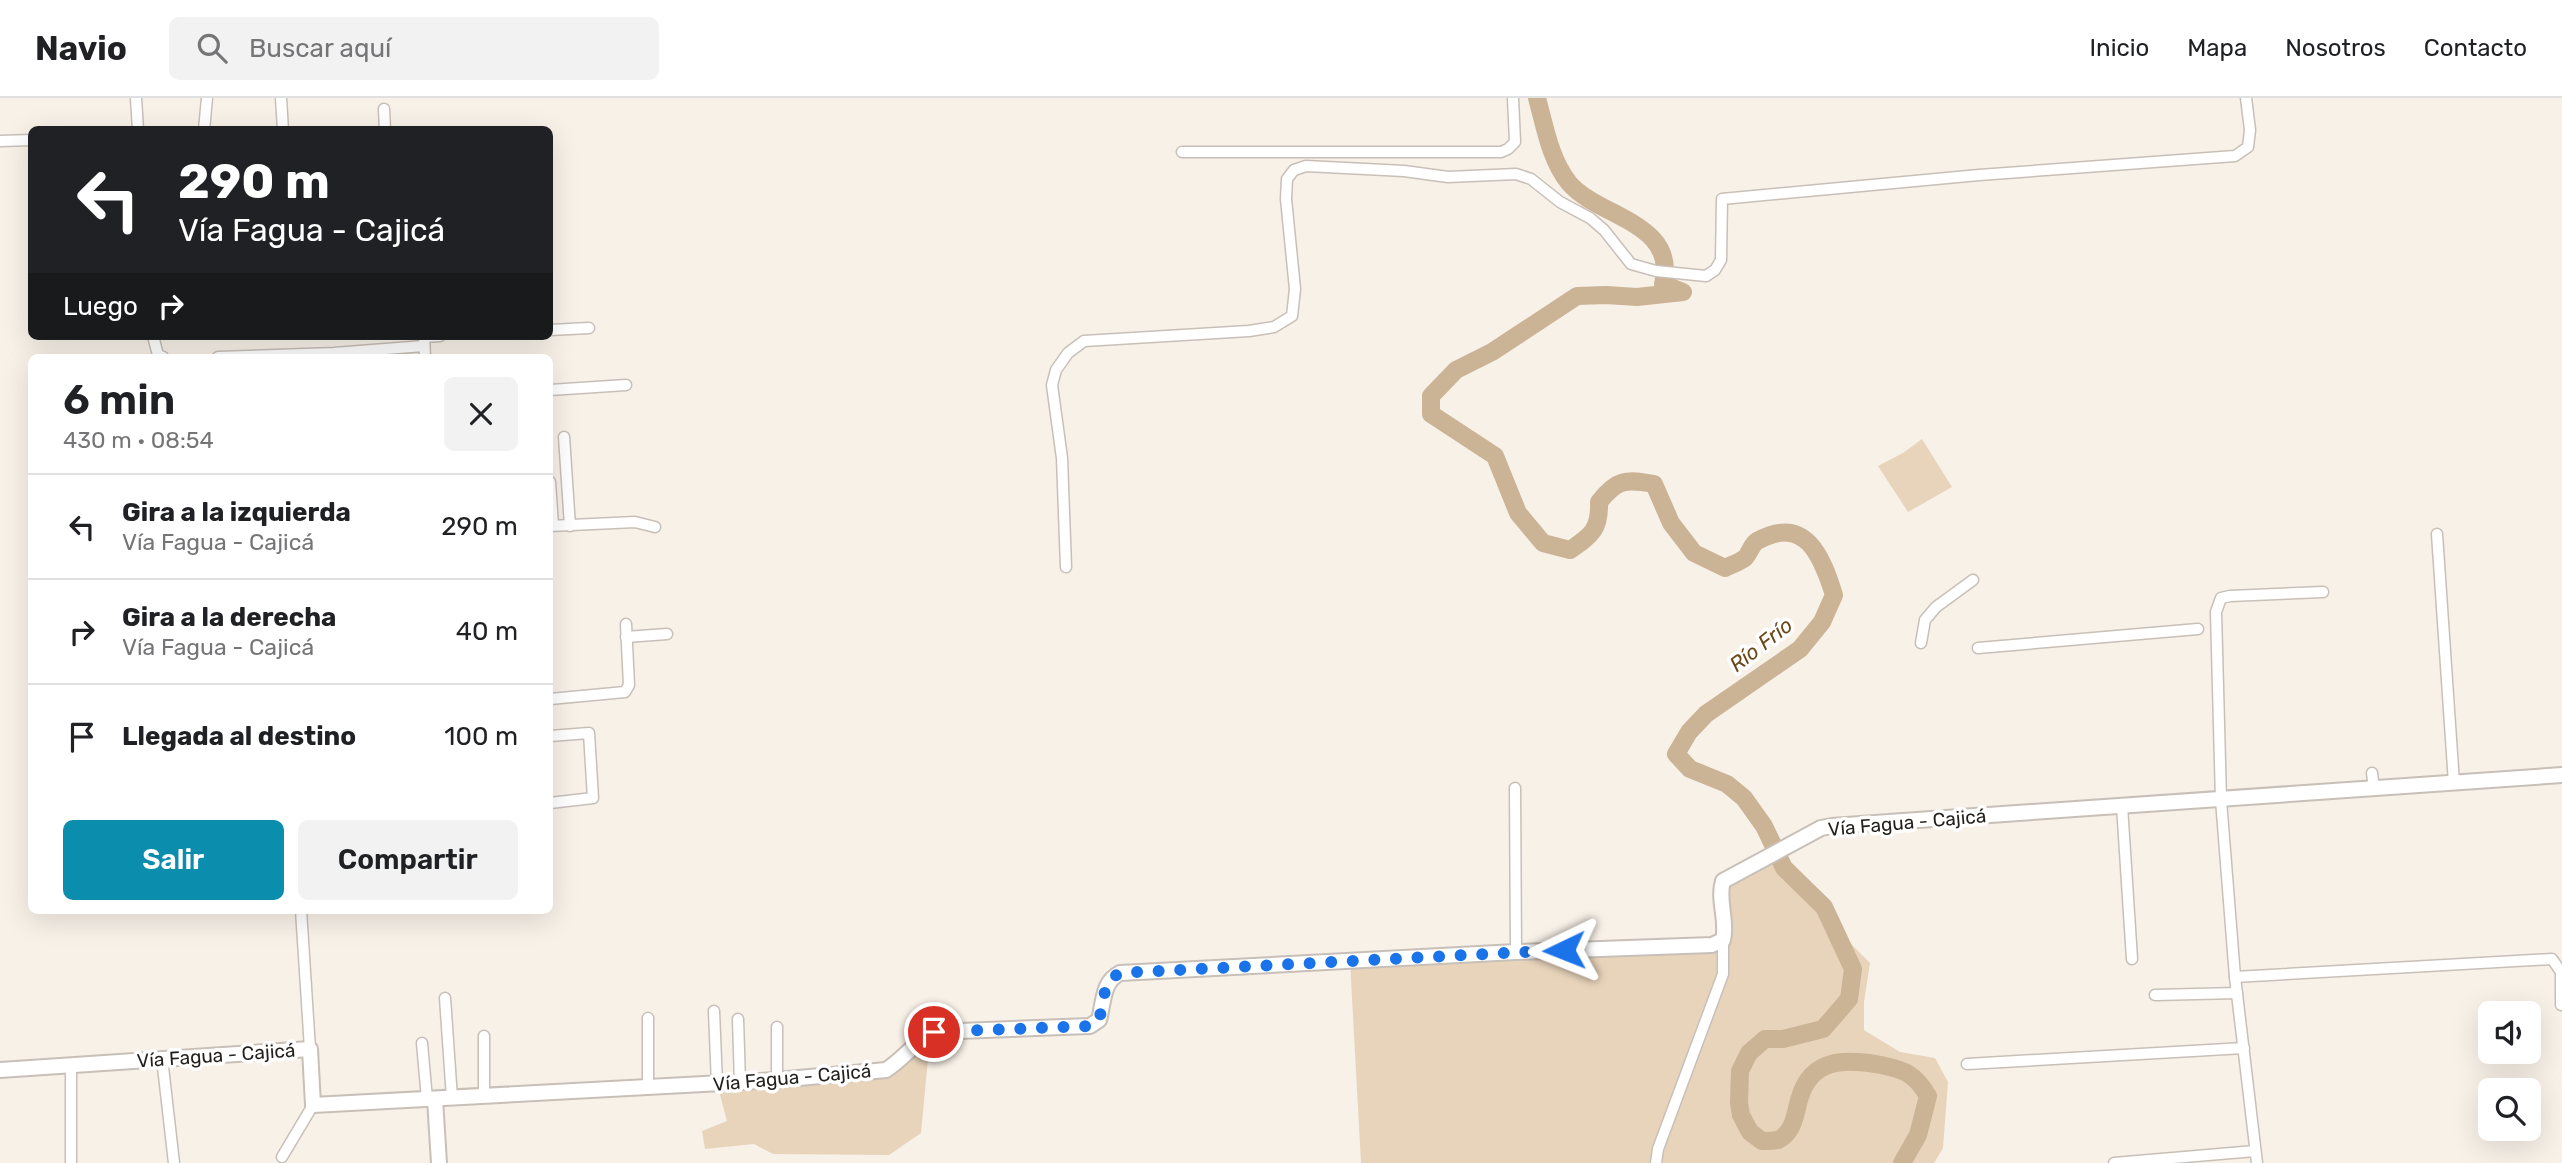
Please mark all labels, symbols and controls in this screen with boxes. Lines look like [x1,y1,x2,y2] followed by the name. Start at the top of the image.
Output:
[169,17,659,80] search box
[35,29,127,68] text: Navio
[193,29,231,67] icon: search
[249,33,391,64] text: Buscar aquí
[2090,34,2149,62] text: Inicio
[2187,34,2247,62] text: Mapa
[2285,34,2386,62] text: Nosotros
[2424,34,2527,62] text: Contacto
[178,152,330,210] text: 290 m
[63,154,154,245] icon: left
[178,211,445,249] text: Vía Fagua - Cajicá
[152,287,190,325] icon: right
[63,291,138,322] text: Luego
[63,375,175,425] text: 6 min
[444,377,518,451] button: close
[63,426,214,454] text: 430 m · 08:54
[122,497,351,528] text: Gira a la izquierda
[63,508,101,546] icon: left
[441,511,518,542] text: 290 m
[122,528,314,556] text: Vía Fagua - Cajicá
[122,602,336,633] text: Gira a la derecha
[1724,612,1797,677] water label: Río Frío
[63,613,101,651] icon: right
[456,616,518,647] text: 40 m
[122,633,314,661] text: Vía Fagua - Cajicá
[63,718,101,756] icon: arrive
[122,721,356,752] text: Llegada al destino
[444,721,518,752] text: 100 m
[1827,804,1987,841] street label: Vía Fagua - Cajicá
[63,820,284,900] button: Salir
[298,820,518,900] button: Compartir
[1527,913,1601,987] position arrow
[2478,1001,2541,1141] map controls
[2478,1001,2541,1064] button: sound
[904,1002,964,1062] pin
[915,1013,953,1051] icon: arrive
[136,1038,296,1073] street label: Vía Fagua - Cajicá
[712,1059,872,1096] street label: Vía Fagua - Cajicá
[2478,1078,2541,1141] button: search

